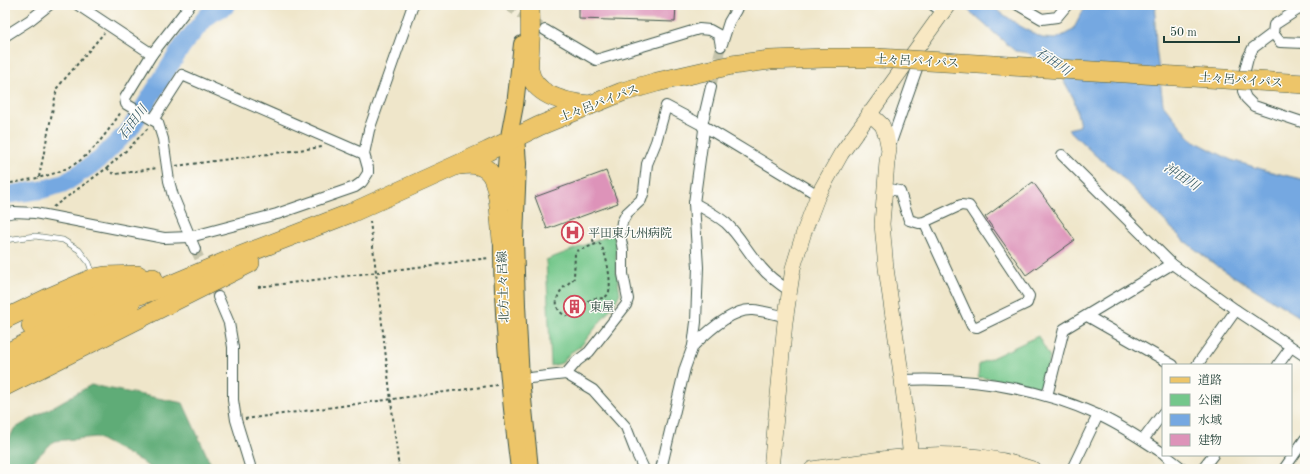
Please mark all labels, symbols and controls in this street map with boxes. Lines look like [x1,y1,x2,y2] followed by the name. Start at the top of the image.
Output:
[1164,18,1239,44] scale bar
[1170,26,1197,39] text: 50 m
[1033,45,1075,80] water label: 石田川
[875,52,959,70] street label: 土々呂バイパス
[1199,70,1283,90] street label: 土々呂バイパス
[557,81,641,125] street label: 土々呂バイパス
[115,101,151,142] water label: 石田川
[1161,160,1203,194] water label: 沖田川
[559,220,585,246] hospital icon: 平田東九州病院
[588,226,672,240] place label: 平田東九州病院
[495,251,511,323] street label: 北方土々呂線
[562,294,588,320] building icon: 東屋
[590,300,614,314] place label: 東屋
[1162,364,1292,456] legend
[1198,373,1222,387] text: 道路
[1198,394,1222,407] text: 公園
[1198,413,1222,427] text: 水域
[1198,433,1222,447] text: 建物

